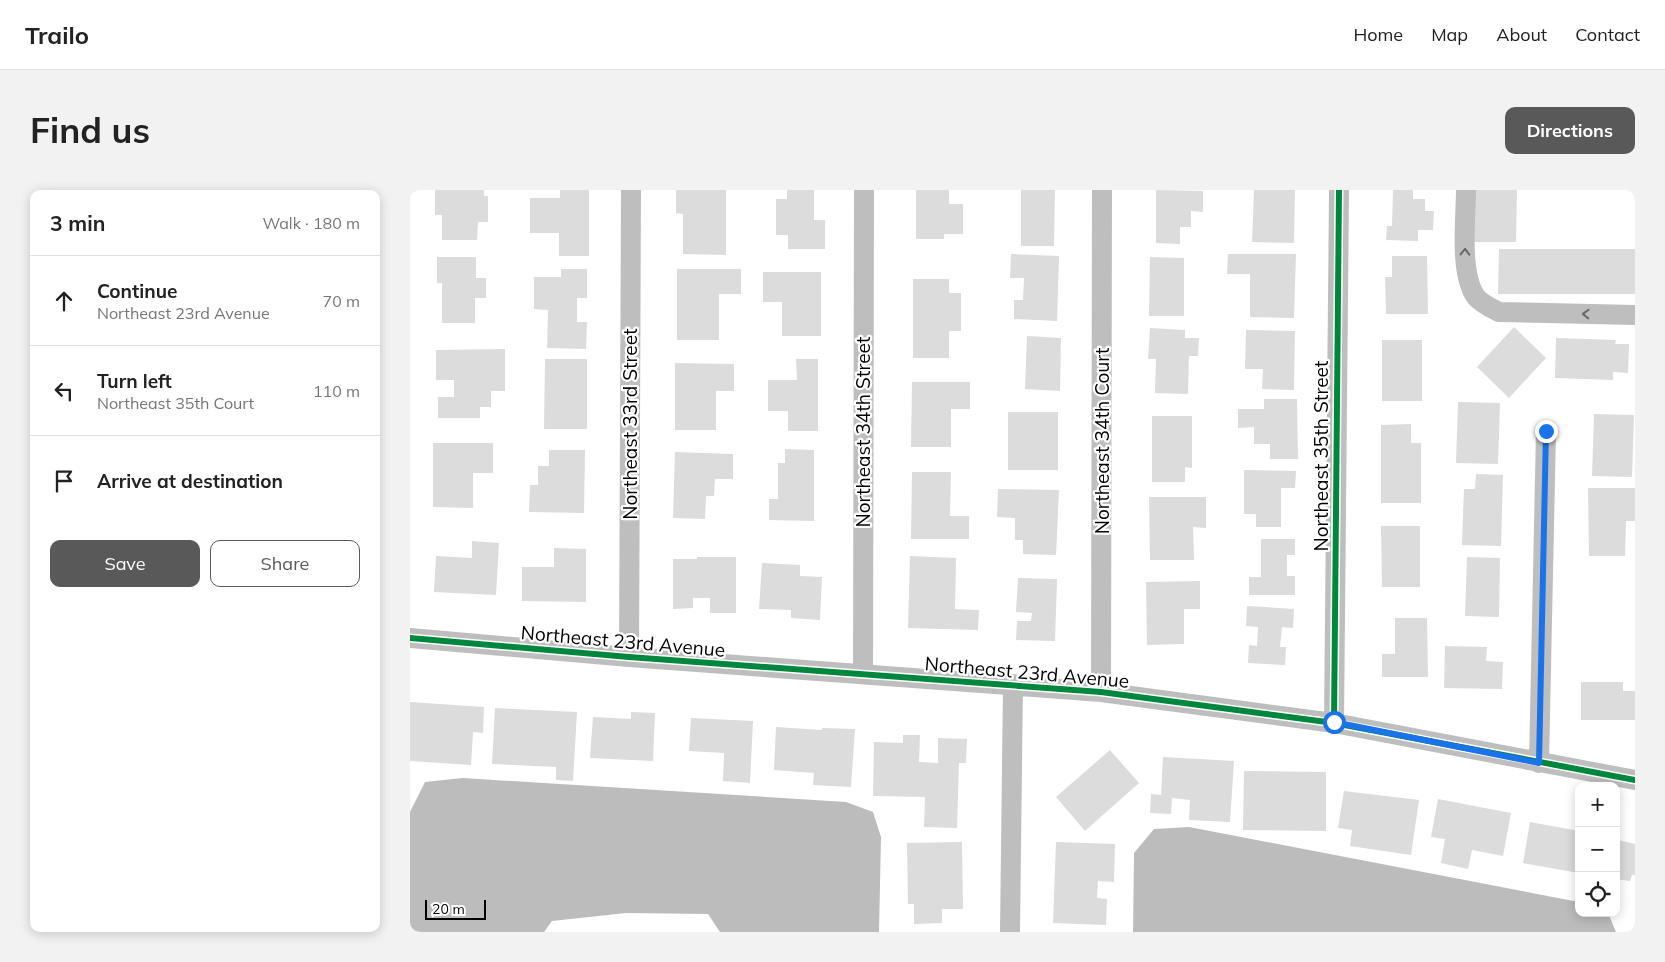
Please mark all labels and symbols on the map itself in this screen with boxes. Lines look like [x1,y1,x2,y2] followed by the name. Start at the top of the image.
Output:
[1460,247,1470,255] one-way arrow
[1582,309,1590,319] one-way arrow
[618,328,642,520] street label: Northeast 33rd Street
[851,336,875,527] street label: Northeast 34th Street
[1090,347,1114,534] street label: Northeast 34th Court
[1309,360,1333,551] street label: Northeast 35th Street
[1535,420,1558,443] route end
[520,620,726,662] street label: Northeast 23rd Avenue
[924,651,1130,693] street label: Northeast 23rd Avenue
[1323,711,1346,734] route start
[425,897,486,920] scale bar

